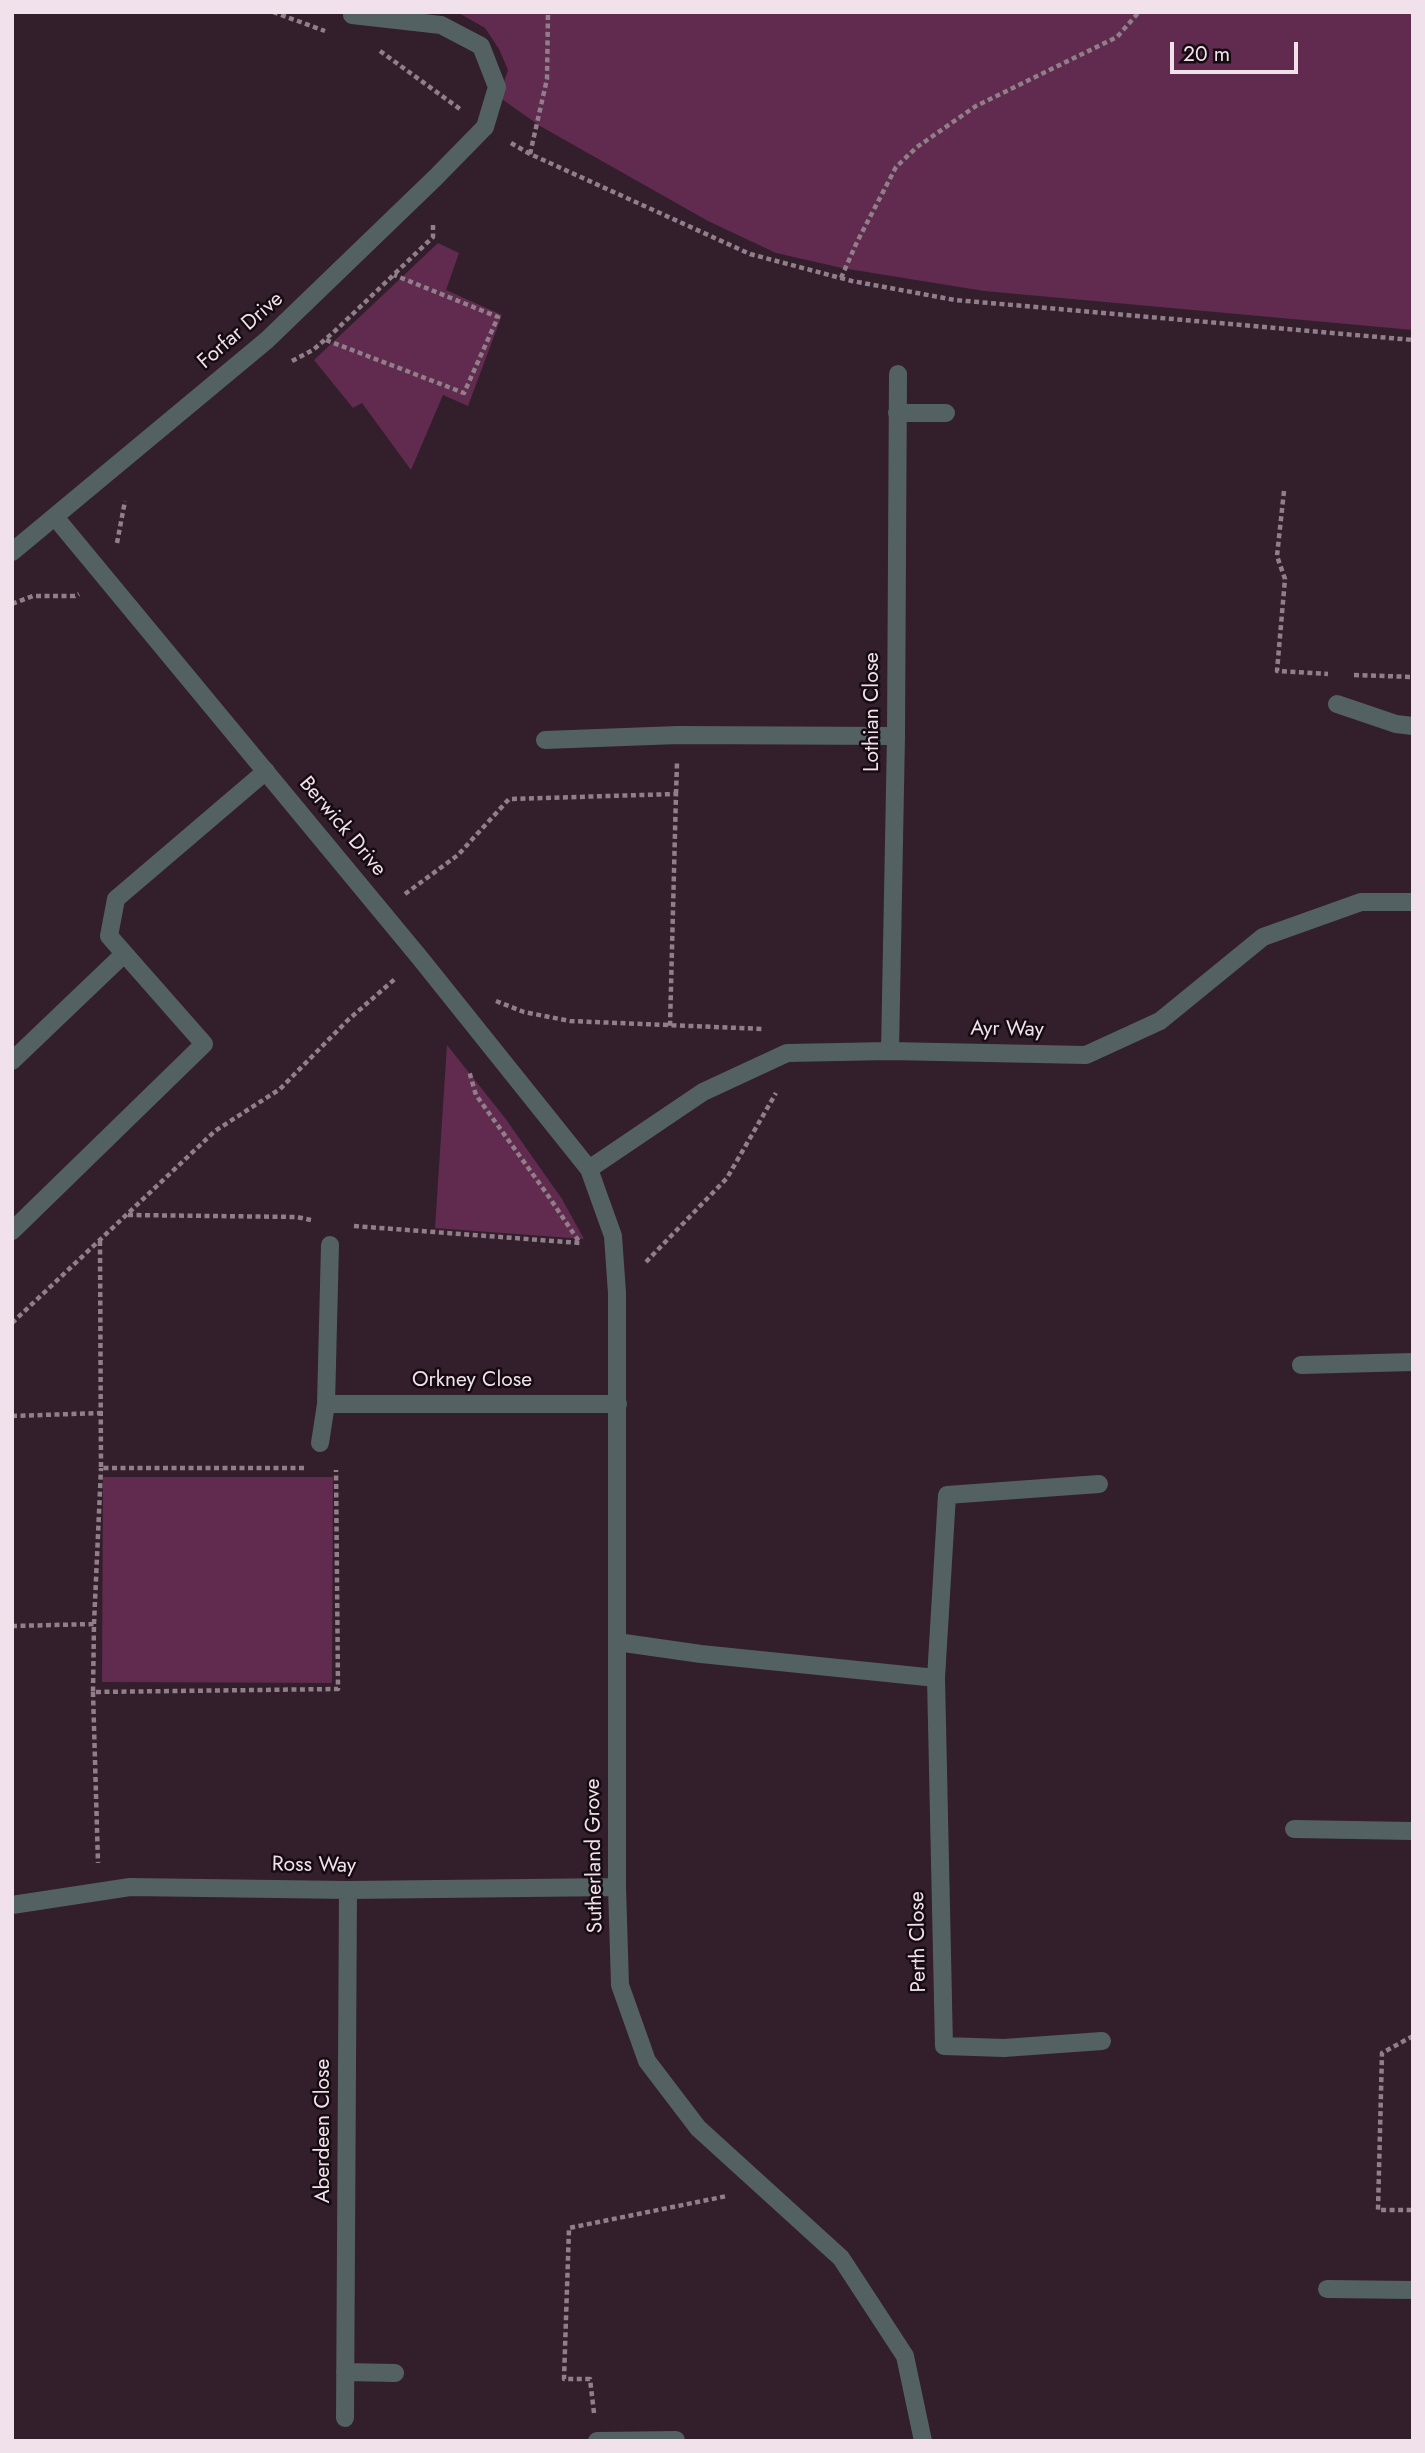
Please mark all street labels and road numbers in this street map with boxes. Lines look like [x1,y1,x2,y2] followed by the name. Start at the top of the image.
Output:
[193,287,289,375] street label: Forfar Drive
[860,652,886,772] street label: Lothian Close
[293,772,391,882] street label: Berwick Drive
[970,1017,1044,1043] street label: Ayr Way
[412,1368,532,1394] street label: Orkney Close
[581,1778,609,1934] street label: Sutherland Grove
[272,1853,356,1879] street label: Ross Way
[906,1891,932,1993] street label: Perth Close
[311,2059,337,2203] street label: Aberdeen Close

